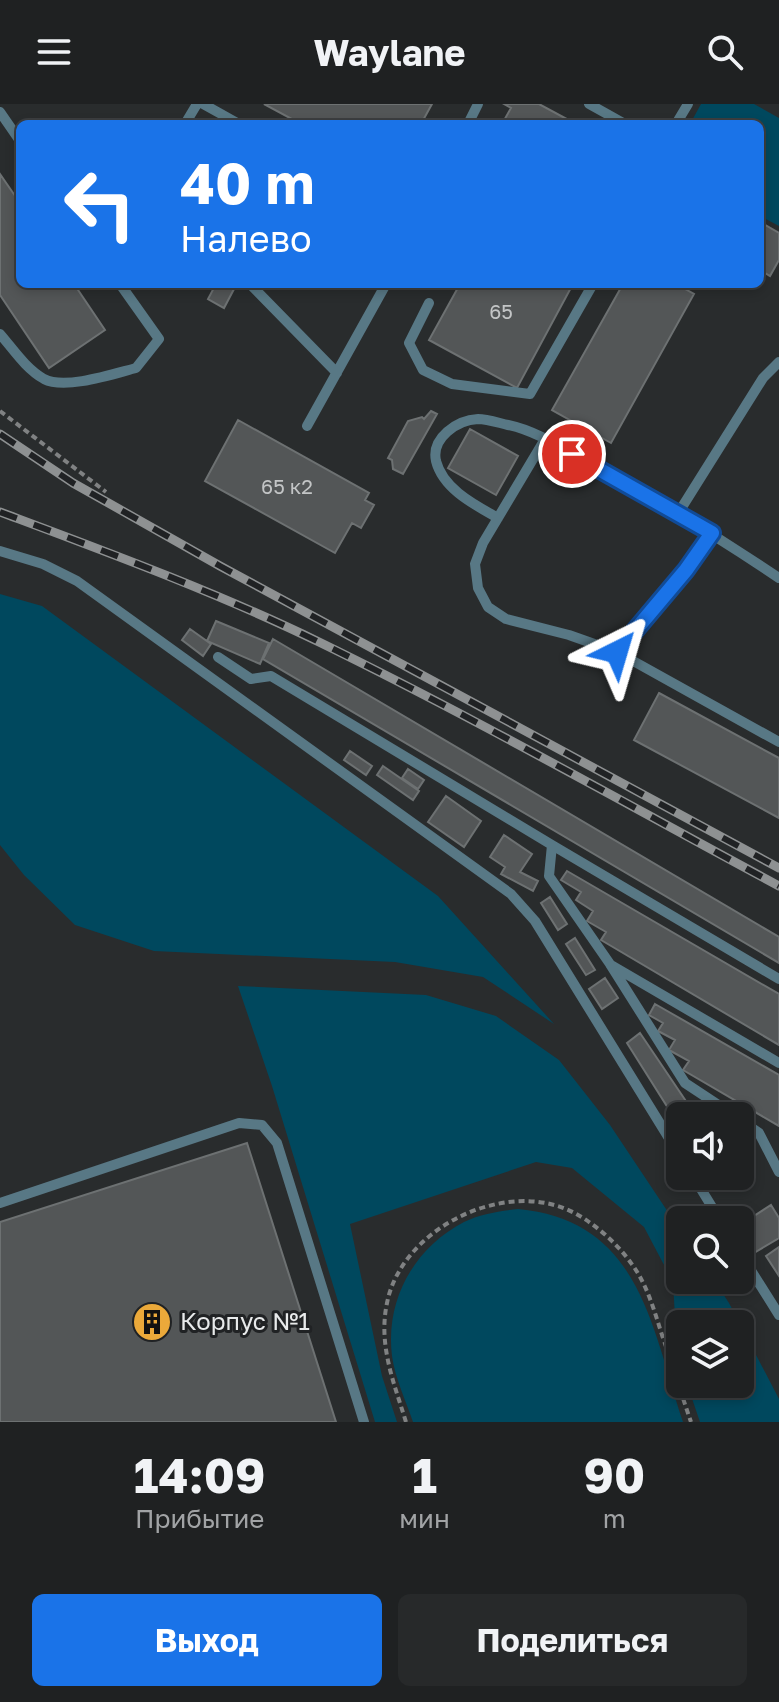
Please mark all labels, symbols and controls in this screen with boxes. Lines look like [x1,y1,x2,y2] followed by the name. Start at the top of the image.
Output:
[32,30,76,74] icon: menu
[703,30,747,74] icon: search
[313,31,466,74] text: Waylane
[180,149,314,216] text: 40 m
[48,152,152,256] icon: left
[180,217,312,260] text: Налево
[489,299,513,323] house number: 65
[538,420,606,488] pin
[550,432,594,476] icon: arrive
[261,474,313,498] house number: 65 к2
[575,610,659,694] position arrow
[666,1102,754,1398] map controls
[666,1102,754,1190] button: sound
[666,1206,754,1294] button: search
[131,1301,173,1343] building icon: Корпус №1
[180,1306,310,1335] place label: Корпус №1
[666,1310,754,1398] button: layers
[134,1446,266,1504] text: 14:09
[412,1446,437,1504] text: 1
[584,1446,645,1504] text: 90
[135,1503,264,1534] text: Прибытие
[399,1503,450,1534] text: мин
[603,1503,626,1534] text: m
[32,1594,382,1686] button: Выход
[398,1594,747,1686] button: Поделиться

